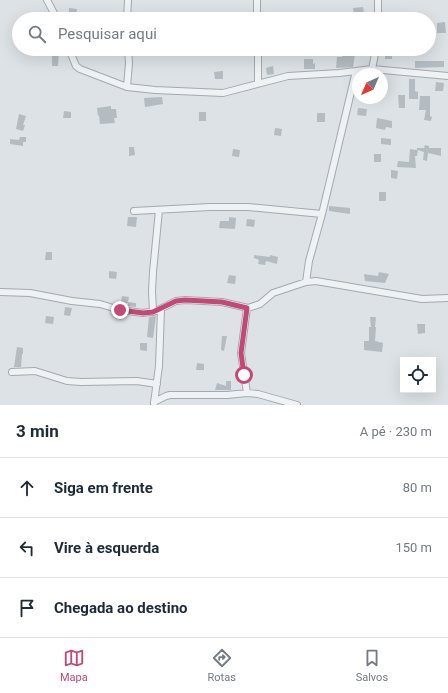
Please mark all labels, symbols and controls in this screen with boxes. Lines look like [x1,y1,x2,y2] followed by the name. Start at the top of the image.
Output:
[12,12,436,56] search box
[26,23,48,45] icon: search
[58,25,157,43] text: Pesquisar aqui
[352,68,388,104] north arrow
[111,301,129,319] route end
[400,357,436,393] map controls
[400,357,436,393] button: locate
[235,366,253,384] route start
[16,421,59,441] text: 3 min
[360,424,432,439] text: A pé · 230 m
[16,477,38,499] icon: ahead
[54,479,153,497] text: Siga em frente
[403,480,432,495] text: 80 m
[16,537,38,559] icon: left
[54,539,159,557] text: Vire à esquerda
[395,540,432,555] text: 150 m
[16,597,38,619] icon: arrive
[54,599,188,617] text: Chegada ao destino
[60,647,88,684] tab: Mapa
[208,647,236,684] tab: Rotas
[356,647,388,684] tab: Salvos

